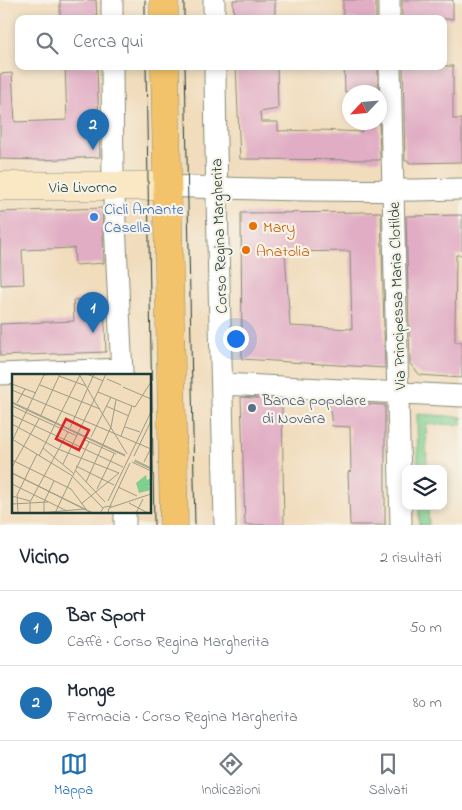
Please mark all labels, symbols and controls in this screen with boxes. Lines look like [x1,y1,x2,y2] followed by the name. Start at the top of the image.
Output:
[15,15,447,70] search box
[33,29,61,57] icon: search
[73,29,143,56] text: Cerca qui
[342,85,387,130] north arrow
[77,109,109,150] pin: 2
[205,158,235,314] street label: Corso Regina Margherita
[48,176,117,200] street label: Via Livorno
[104,198,185,240] place label: Cicli Amante Casella
[383,201,413,391] street label: Via Principessa Maria Clotilde
[88,211,100,223] marker: Cicli Amante Casella
[263,216,295,240] place label: Mary
[247,220,259,232] marker: Mary
[256,240,310,264] place label: Anatolia
[240,244,252,256] marker: Anatolia
[77,292,109,333] pin: 1
[223,326,249,352] your location
[12,374,151,512] inset map
[261,389,367,431] place label: Banca popolare di Novara
[246,402,258,414] marker: Banca popolare di Novara
[402,465,447,510] map controls
[402,465,447,510] button: layers
[20,543,69,573] text: Vicino
[380,546,442,570] text: 2 risultati
[67,603,145,630] text: Bar Sport
[33,616,39,640] text: 1
[410,616,442,640] text: 50 m
[67,630,269,654] text: Caffè · Corso Regina Margherita
[67,678,115,705] text: Monge
[32,691,40,715] text: 2
[413,691,442,715] text: 80 m
[67,705,298,729] text: Farmacia · Corso Regina Margherita
[54,750,93,801] tab: Mappa
[201,750,261,801] tab: Indicazioni
[369,750,408,801] tab: Salvati

